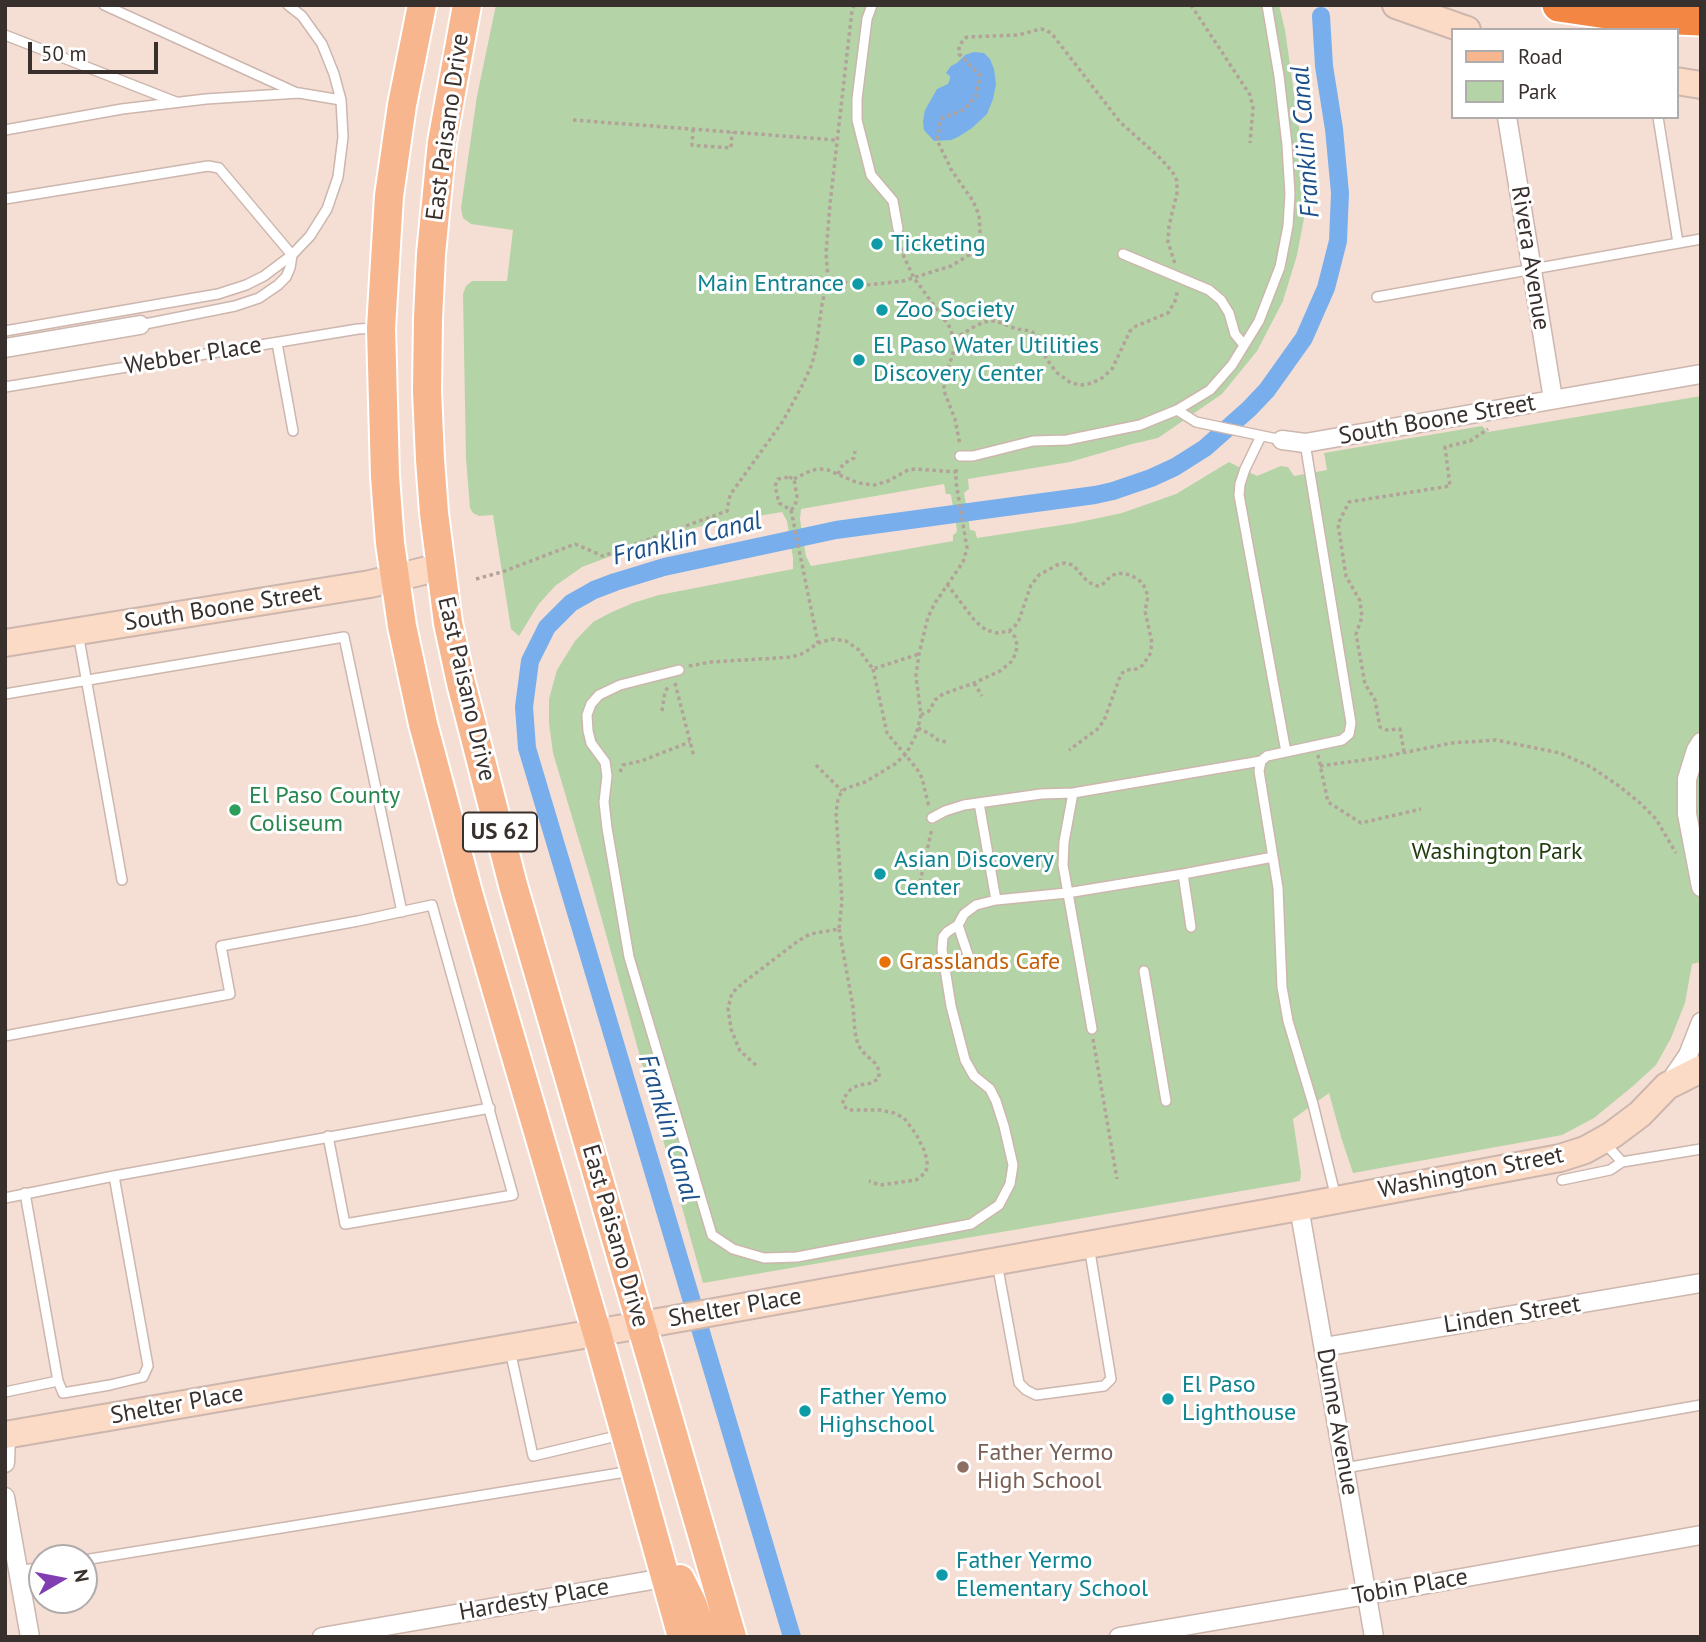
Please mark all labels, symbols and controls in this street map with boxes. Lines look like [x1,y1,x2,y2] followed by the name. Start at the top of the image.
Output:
[32,28,161,72] scale bar
[1450,28,1678,119] legend
[421,32,475,222] street label: East Paisano Drive
[41,40,87,67] text: 50 m
[1518,43,1562,70] text: Road
[1285,65,1327,219] water label: Franklin Canal
[1518,78,1557,105] text: Park
[1504,184,1556,332] street label: Rivera Avenue
[891,230,986,258] place label: Ticketing
[869,236,885,252] marker: Ticketing
[697,270,844,298] place label: Main Entrance
[850,276,866,292] marker: Main Entrance
[896,296,1014,324] place label: Zoo Society
[874,302,890,318] marker: Zoo Society
[122,331,264,381] street label: Webber Place
[873,332,1099,388] place label: El Paso Water Utilities Discovery Center
[851,352,867,368] marker: El Paso Water Utilities Discovery Center
[1337,389,1537,451] street label: South Boone Street
[609,505,765,573] water label: Franklin Canal
[122,578,324,638] street label: South Boone Street
[431,594,501,784] street label: East Paisano Drive
[249,782,400,838] place label: El Paso County Coliseum
[227,802,243,818] marker: El Paso County Coliseum
[463,812,537,852] road number: US 62
[1412,838,1582,866] park label: Washington Park
[894,846,1054,902] place label: Asian Discovery Center
[872,866,888,882] marker: Asian Discovery Center
[899,948,1060,976] place label: Grasslands Cafe
[877,954,893,970] marker: Grasslands Cafe
[631,1051,705,1205] water label: Franklin Canal
[575,1141,655,1331] street label: East Paisano Drive
[1376,1141,1566,1205] street label: Washington Street
[666,1282,804,1334] street label: Shelter Place
[1442,1290,1582,1340] street label: Linden Street
[1310,1346,1364,1498] street label: Dunne Avenue
[1182,1371,1296,1427] place label: El Paso Lighthouse
[108,1379,246,1431] street label: Shelter Place
[819,1383,947,1439] place label: Father Yemo Highschool
[1160,1391,1176,1407] marker: El Paso Lighthouse
[797,1403,813,1419] marker: Father Yemo Highschool
[977,1439,1113,1495] place label: Father Yermo High School
[955,1459,971,1475] marker: Father Yermo High School
[28,1544,98,1614] north arrow
[956,1547,1148,1603] place label: Father Yermo Elementary School
[1350,1563,1470,1611] street label: Tobin Place
[69,1567,95,1584] text: N
[934,1567,950,1583] marker: Father Yermo Elementary School
[457,1573,611,1627] street label: Hardesty Place

